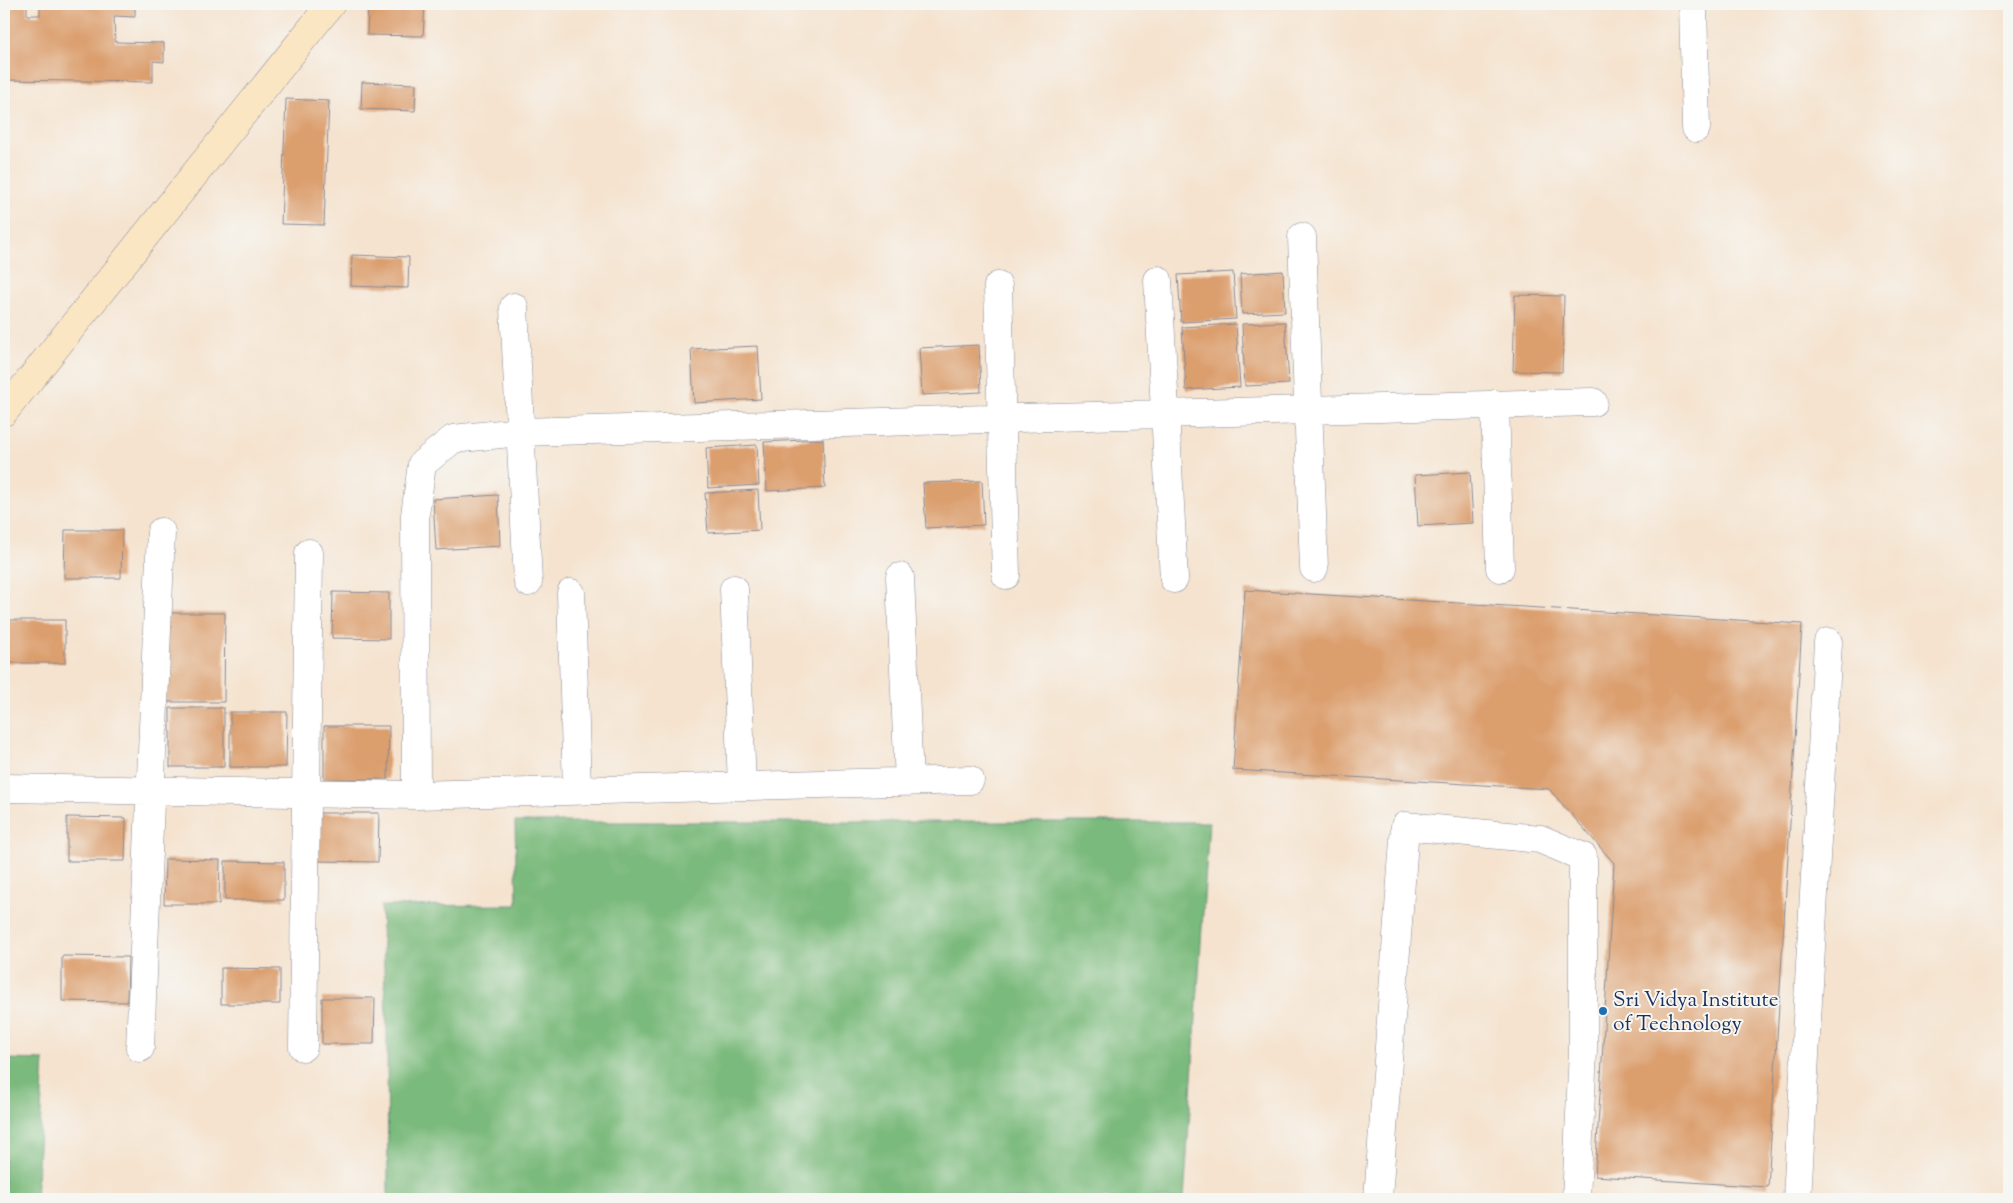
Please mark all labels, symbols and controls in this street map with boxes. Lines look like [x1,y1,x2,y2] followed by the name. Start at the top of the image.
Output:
[1613,986,1779,1040] place label: Sri Vidya Institute of Technology
[1597,1005,1609,1017] marker: Sri Vidya Institute of Technology

